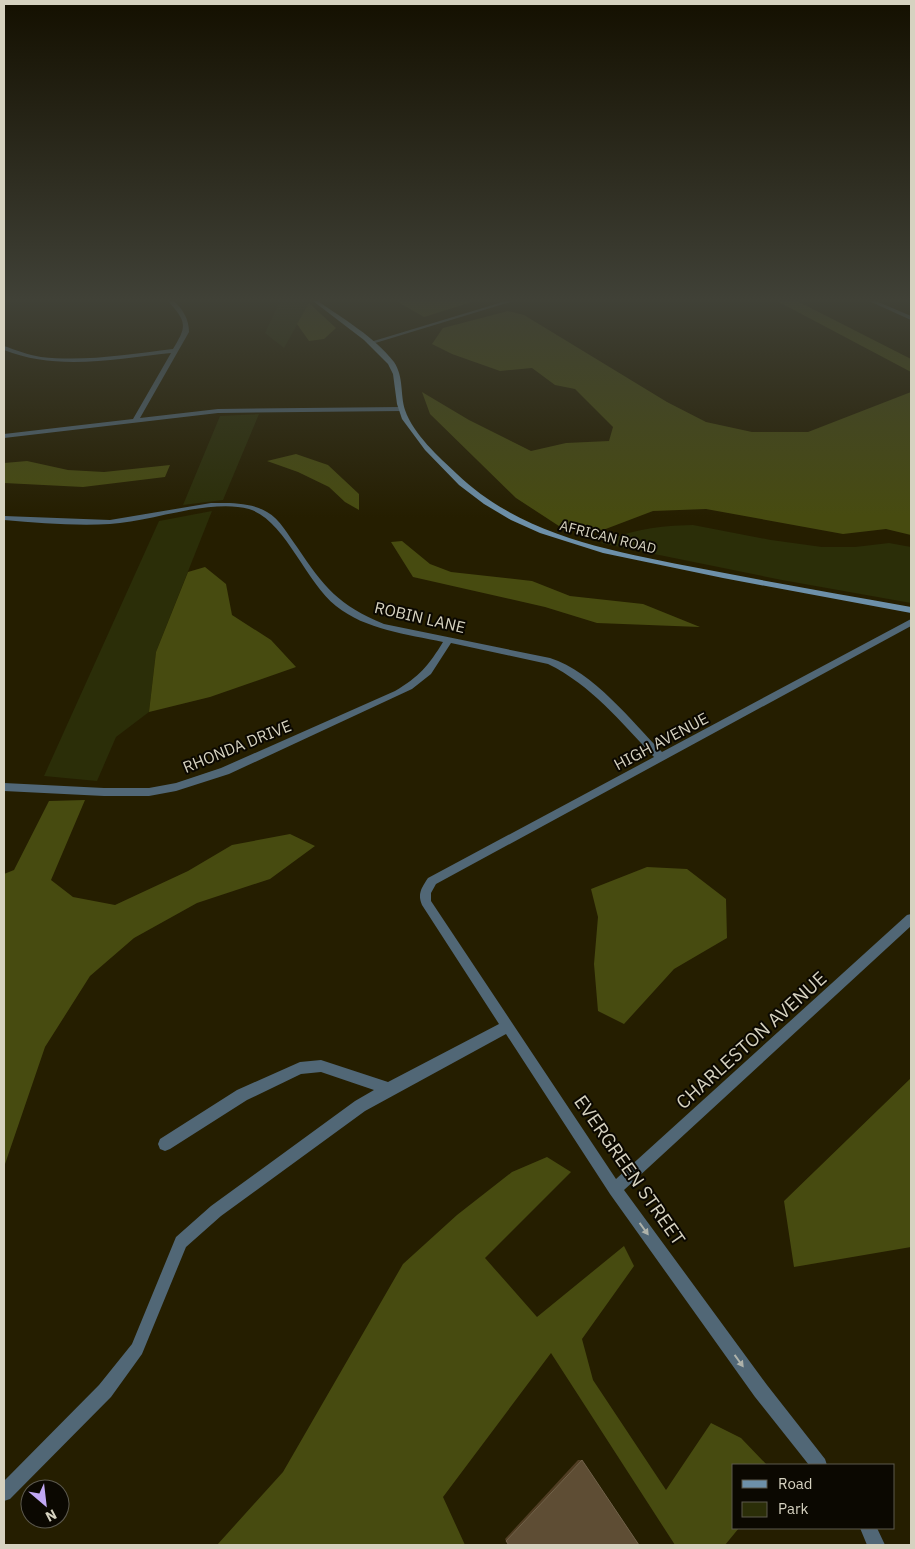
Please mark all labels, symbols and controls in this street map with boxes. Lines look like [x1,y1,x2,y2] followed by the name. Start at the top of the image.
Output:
[558,516,658,558] street label: AFRICAN ROAD
[373,597,467,637] street label: ROBIN LANE
[610,708,712,774] street label: HIGH AVENUE
[180,715,294,777] street label: RHONDA DRIVE
[671,966,831,1114] street label: CHARLESTON AVENUE
[569,1090,691,1250] street label: EVERGREEN STREET
[639,1222,649,1236] one-way arrow
[734,1354,744,1367] one-way arrow
[732,1464,895,1529] legend
[778,1474,813,1493] text: Road
[20,1479,70,1529] north arrow
[778,1499,808,1518] text: Park
[42,1505,60,1526] text: N

